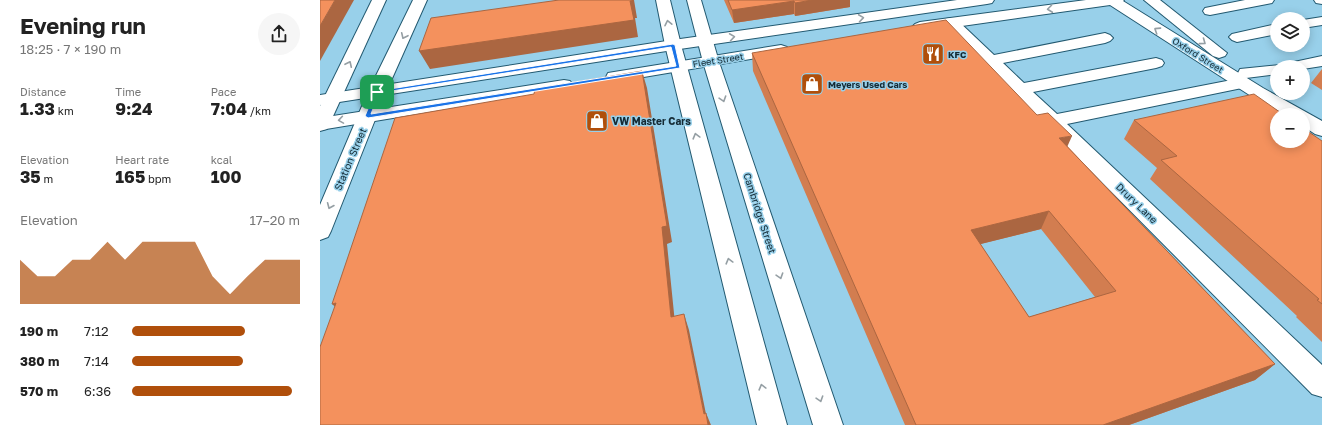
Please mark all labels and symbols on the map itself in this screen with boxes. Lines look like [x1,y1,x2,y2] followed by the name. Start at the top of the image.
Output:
[1047,4,1053,13] one-way arrow
[858,14,864,23] one-way arrow
[664,19,673,26] one-way arrow
[1155,28,1162,35] one-way arrow
[401,31,409,39] one-way arrow
[729,32,735,41] one-way arrow
[1171,35,1226,75] street label: Oxford Street
[1199,37,1206,44] one-way arrow
[920,41,946,67] restaurant icon: KFC
[948,49,967,60] place label: KFC
[692,51,744,69] street label: Fleet Street
[344,61,352,69] one-way arrow
[799,71,825,97] shop icon: Meyers Used Cars
[360,75,394,109] pin
[828,79,907,90] place label: Meyers Used Cars
[718,95,727,102] one-way arrow
[584,108,610,134] shop icon: VW Master Cars
[612,115,691,127] place label: VW Master Cars
[338,116,344,124] one-way arrow
[331,126,369,192] street label: Station Street
[693,132,701,139] one-way arrow
[741,171,779,255] street label: Cambridge Street
[1114,180,1160,226] street label: Drury Lane
[327,203,335,210] one-way arrow
[725,258,734,265] one-way arrow
[775,272,784,279] one-way arrow
[758,384,767,391] one-way arrow
[815,396,824,403] one-way arrow

